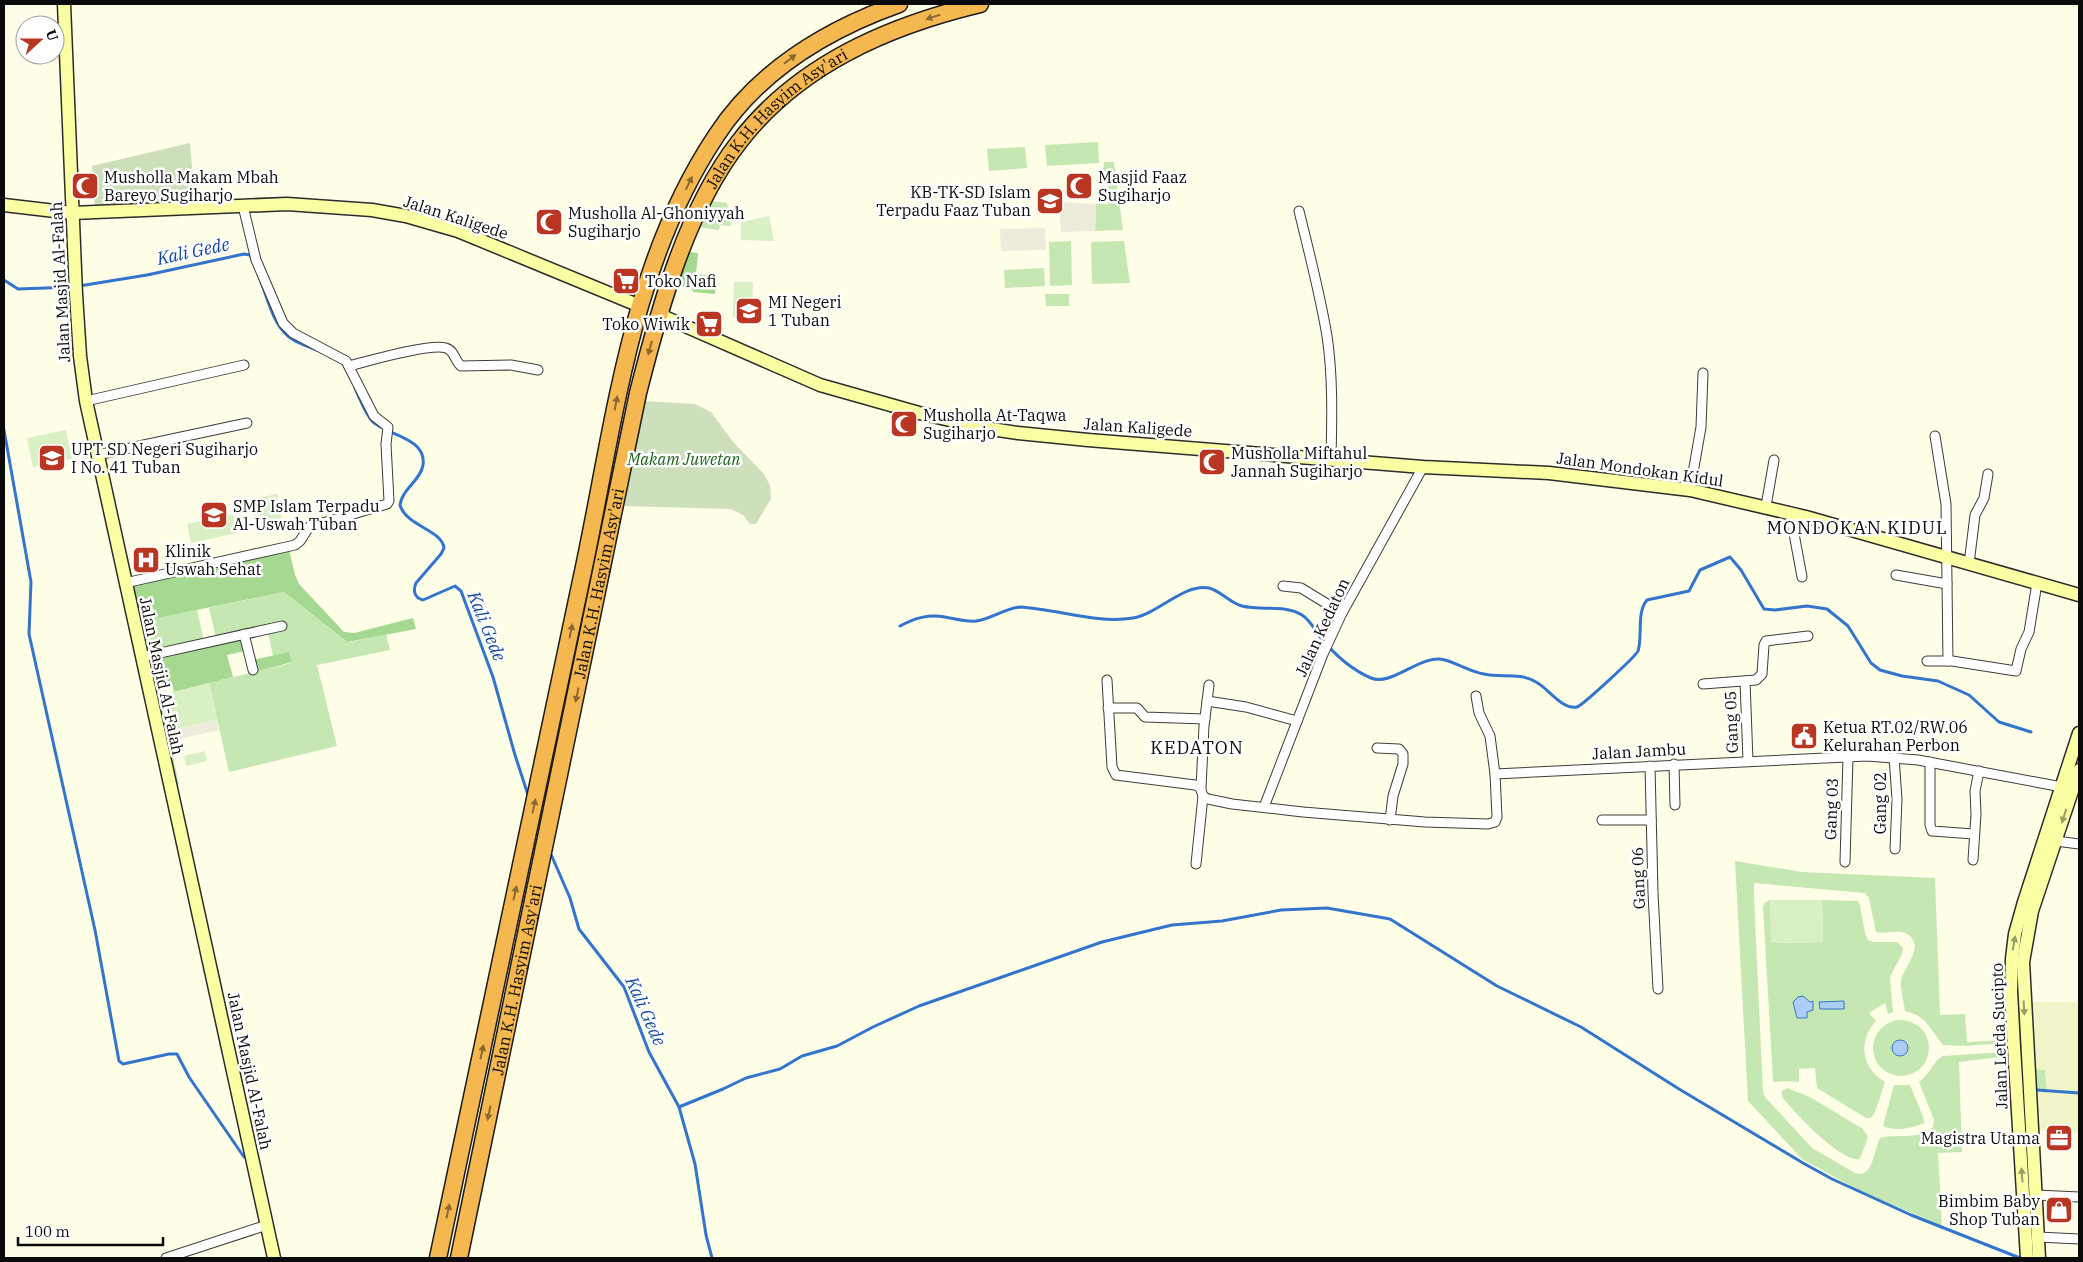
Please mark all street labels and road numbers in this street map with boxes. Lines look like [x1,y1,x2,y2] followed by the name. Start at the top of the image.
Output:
[701,44,851,192] street label: Jalan K.H. Hasyim Asy'ari
[401,191,511,243] street label: Jalan Kaligede
[46,201,74,363] street label: Jalan Masjid Al-Falah
[1083,413,1193,441] street label: Jalan Kaligede
[1555,447,1725,491] street label: Jalan Mondokan Kidul
[569,486,628,680] street label: Jalan K.H. Hasyim Asy'ari
[1290,575,1354,679] street label: Jalan Kedaton
[136,595,188,757] street label: Jalan Masjid Al-Falah
[1720,691,1742,753] street label: Gang 05
[1591,739,1687,763] street label: Jalan Jambu
[1870,772,1890,834] street label: Gang 02
[1820,778,1842,840] street label: Gang 03
[1627,847,1649,909] street label: Gang 06
[487,883,546,1077] street label: Jalan K.H. Hasyim Asy'ari
[1986,962,2012,1110] street label: Jalan Letda Sucipto
[224,990,276,1152] street label: Jalan Masjid Al-Falah

